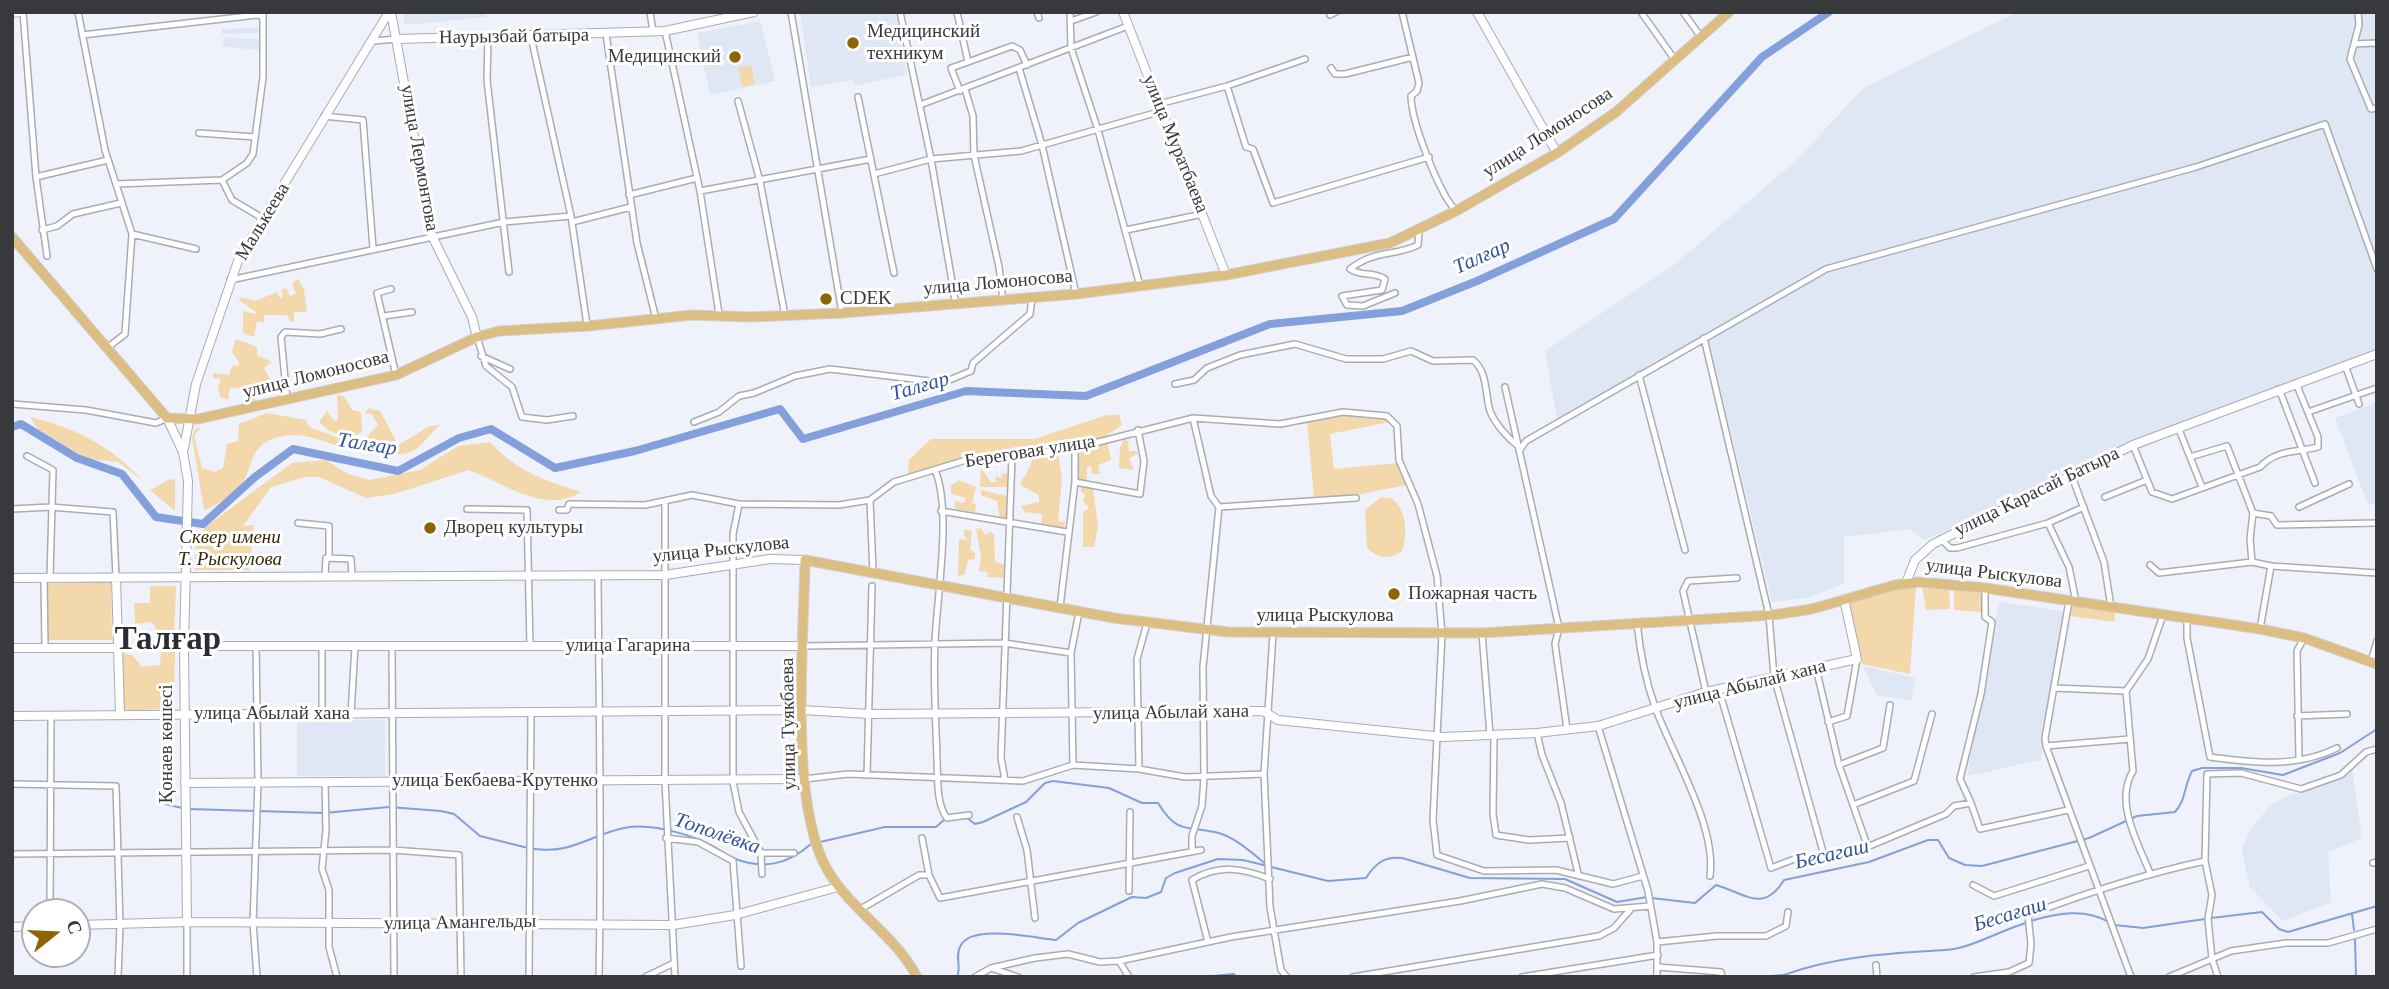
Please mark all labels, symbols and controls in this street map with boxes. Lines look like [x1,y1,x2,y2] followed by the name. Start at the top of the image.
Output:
[867,21,980,65] place label: Медицинский техникум
[439,24,589,50] street label: Наурызбай батыра
[845,35,861,51] marker: Медицинский техникум
[608,46,721,68] place label: Медицинский
[727,49,743,65] marker: Медицинский
[1137,72,1213,216] street label: улица Муратбаева
[395,83,443,233] street label: улица Лермонтова
[1479,83,1617,183] street label: улица Ломоносова
[231,179,295,265] street label: Малькеева
[1450,233,1514,281] water label: Талғар
[922,265,1074,301] street label: улица Ломоносова
[840,288,892,310] place label: CDEK
[818,291,834,307] marker: CDEK
[240,346,392,404] street label: улица Ломоносова
[888,367,952,407] water label: Талғар
[336,428,398,462] water label: Талғар
[963,430,1097,474] street label: Береговая улица
[1951,442,2123,542] street label: улица Карасай Батыра
[444,517,583,539] place label: Дворец культуры
[422,520,438,536] marker: Дворец культуры
[178,527,282,571] park label: Сквер имени Т. Рыскулова
[652,531,790,569] street label: улица Рыскулова
[1925,554,2063,594] street label: улица Рыскулова
[1408,583,1537,605] place label: Пожарная часть
[1386,586,1402,602] marker: Пожарная часть
[1256,605,1394,627] street label: улица Рыскулова
[115,620,221,660] district label: Талғар
[565,635,691,657] street label: улица Гагарина
[1672,655,1828,715] street label: улица Абылай хана
[776,658,802,790] street label: улица Туякбаева
[156,685,178,803] street label: Қонаев көшесі
[1093,700,1249,726] street label: улица Абылай хана
[194,703,350,725] street label: улица Абылай хана
[392,770,598,792] street label: улица Бекбаева-Крутенко
[671,808,763,860] water label: Тополёвка
[1793,834,1871,876] water label: Бесагаш
[1970,892,2050,938] water label: Бесағаш
[21,898,91,968] north arrow
[384,910,536,936] street label: улица Амангельды
[62,917,87,937] text: С

